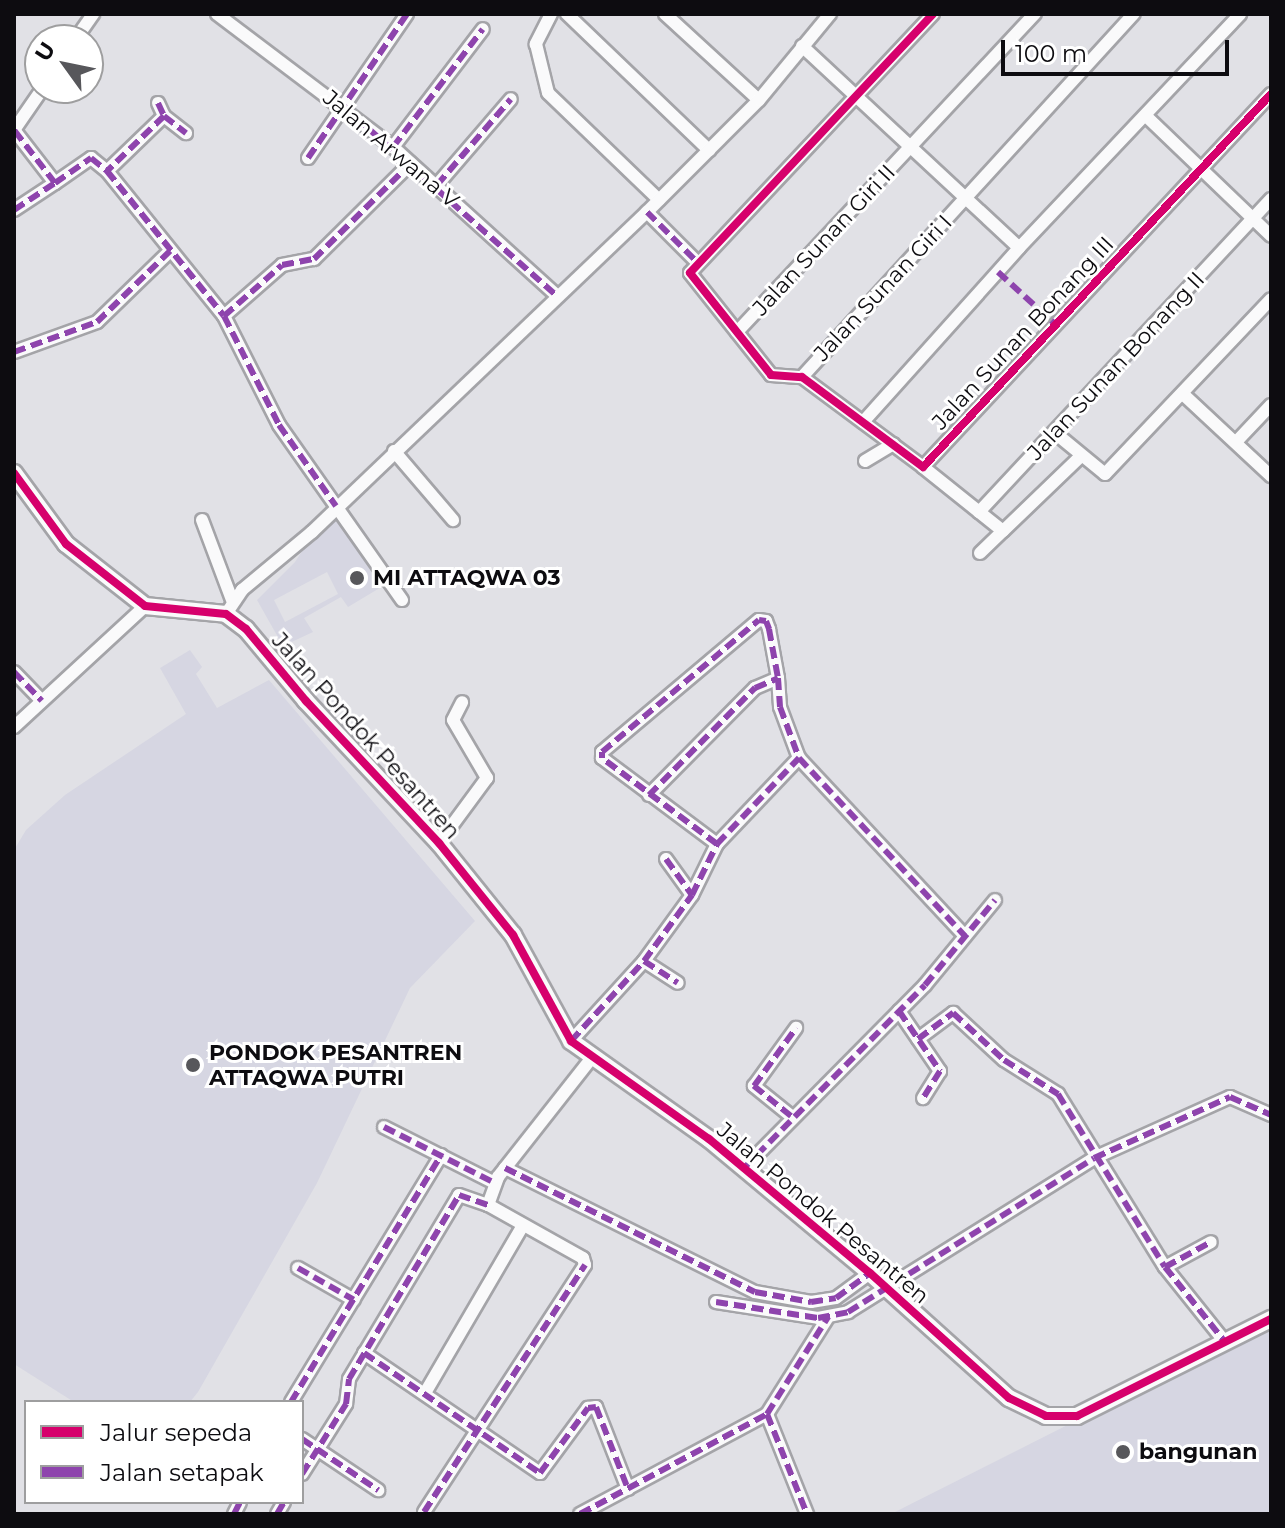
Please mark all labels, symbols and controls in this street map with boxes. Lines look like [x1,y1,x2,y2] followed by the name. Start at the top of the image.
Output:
[24,24,104,104] north arrow
[1005,24,1233,74] scale bar
[29,37,61,66] text: U
[1015,39,1087,68] text: 100 m
[318,84,464,214] street label: Jalan Arwana V
[747,159,901,321] street label: Jalan Sunan Giri II
[808,209,958,367] street label: Jalan Sunan Giri I
[927,231,1119,435] street label: Jalan Sunan Bonang III
[1022,266,1210,466] street label: Jalan Sunan Bonang II
[373,565,560,591] place label: MI ATTAQWA 03
[348,569,366,587] marker: MI ATTAQWA 03
[266,627,466,845] street label: Jalan Pondok Pesantren
[209,1039,462,1090] place label: PONDOK PESANTREN ATTAQWA PUTRI
[184,1056,202,1074] marker: PONDOK PESANTREN ATTAQWA PUTRI
[712,1117,934,1309] street label: Jalan Pondok Pesantren
[24,1400,304,1504] legend
[100,1418,252,1447] text: Jalur sepeda
[1139,1439,1257,1465] place label: bangunan
[1114,1443,1132,1461] marker: bangunan
[100,1458,264,1487] text: Jalan setapak

